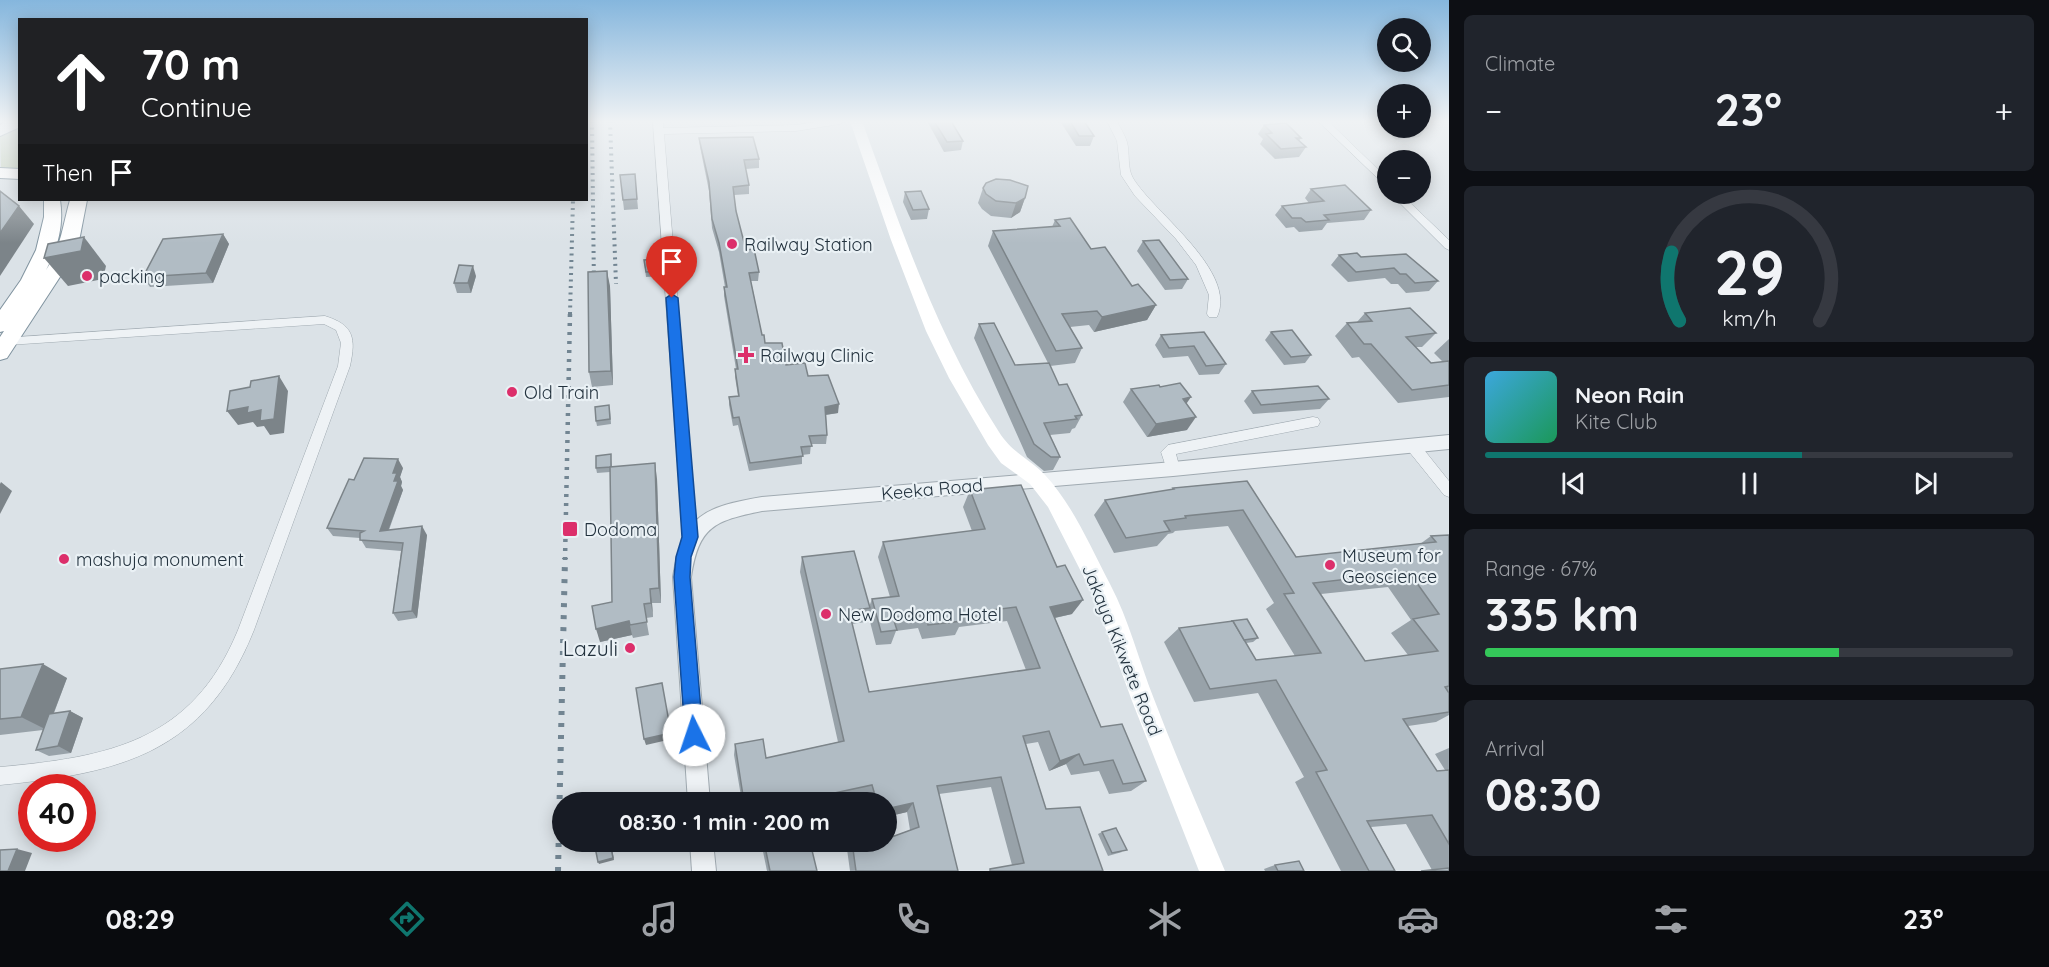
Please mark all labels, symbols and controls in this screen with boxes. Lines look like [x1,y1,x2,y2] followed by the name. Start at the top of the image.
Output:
[1377,18,1431,204] map controls
[1377,18,1431,72] button: search
[141,38,240,91] text: 70 m
[42,42,120,120] icon: ahead
[1485,51,1555,76] text: Climate
[1715,81,1782,137] text: 23°
[1377,84,1431,138] button: +
[141,90,252,124] text: Continue
[1485,90,1502,131] text: −
[1994,90,2013,131] text: +
[1377,150,1431,204] button: −
[105,156,138,189] icon: arrive
[42,159,93,187] text: Then
[744,233,873,256] place label: Railway Station
[1714,233,1784,311] text: 29
[646,236,697,298] pin
[725,237,739,251] marker: Railway Station
[655,245,688,278] icon: arrive
[99,265,165,288] place label: packing
[80,269,94,283] marker: packing
[1722,306,1776,332] text: km/h
[760,344,874,367] place label: Railway Clinic
[737,346,755,364] marker: Railway Clinic
[524,381,599,404] place label: Old Train
[1575,381,1684,409] text: Neon Rain
[505,385,519,399] marker: Old Train
[1575,409,1657,434] text: Kite Club
[1557,467,1590,500] icon: previous
[1733,467,1766,500] icon: pause
[1909,467,1942,500] icon: next
[880,473,984,505] street label: Keeka Road
[584,518,657,541] place label: Dodoma
[561,520,579,538] marker: Dodoma
[1342,544,1441,588] place label: Museum for Geoscience
[76,548,244,571] place label: mashuja monument
[57,552,71,566] marker: mashuja monument
[1485,556,1597,581] text: Range · 67%
[1323,558,1337,572] marker: Museum for Geoscience
[1077,561,1167,739] street label: Jakaya Kikwete Road
[1485,586,1639,642] text: 335 km
[838,603,1002,626] place label: New Dodoma Hotel
[819,607,833,621] marker: New Dodoma Hotel
[563,635,618,661] place label: Lazuli
[623,641,637,655] marker: Lazuli
[662,703,726,767] position arrow
[1485,736,1545,761] text: Arrival
[1485,766,1601,822] text: 08:30
[18,774,96,852] speed limit sign: 40
[619,808,830,836] text: 08:30 · 1 min · 200 m
[386,898,428,940] icon: directions
[639,898,681,940] icon: music
[892,898,934,940] icon: phone
[1144,898,1186,940] icon: climate
[1397,898,1439,940] icon: car
[1650,898,1692,940] icon: filters
[105,902,175,936] text: 08:29
[1903,902,1944,936] text: 23°

